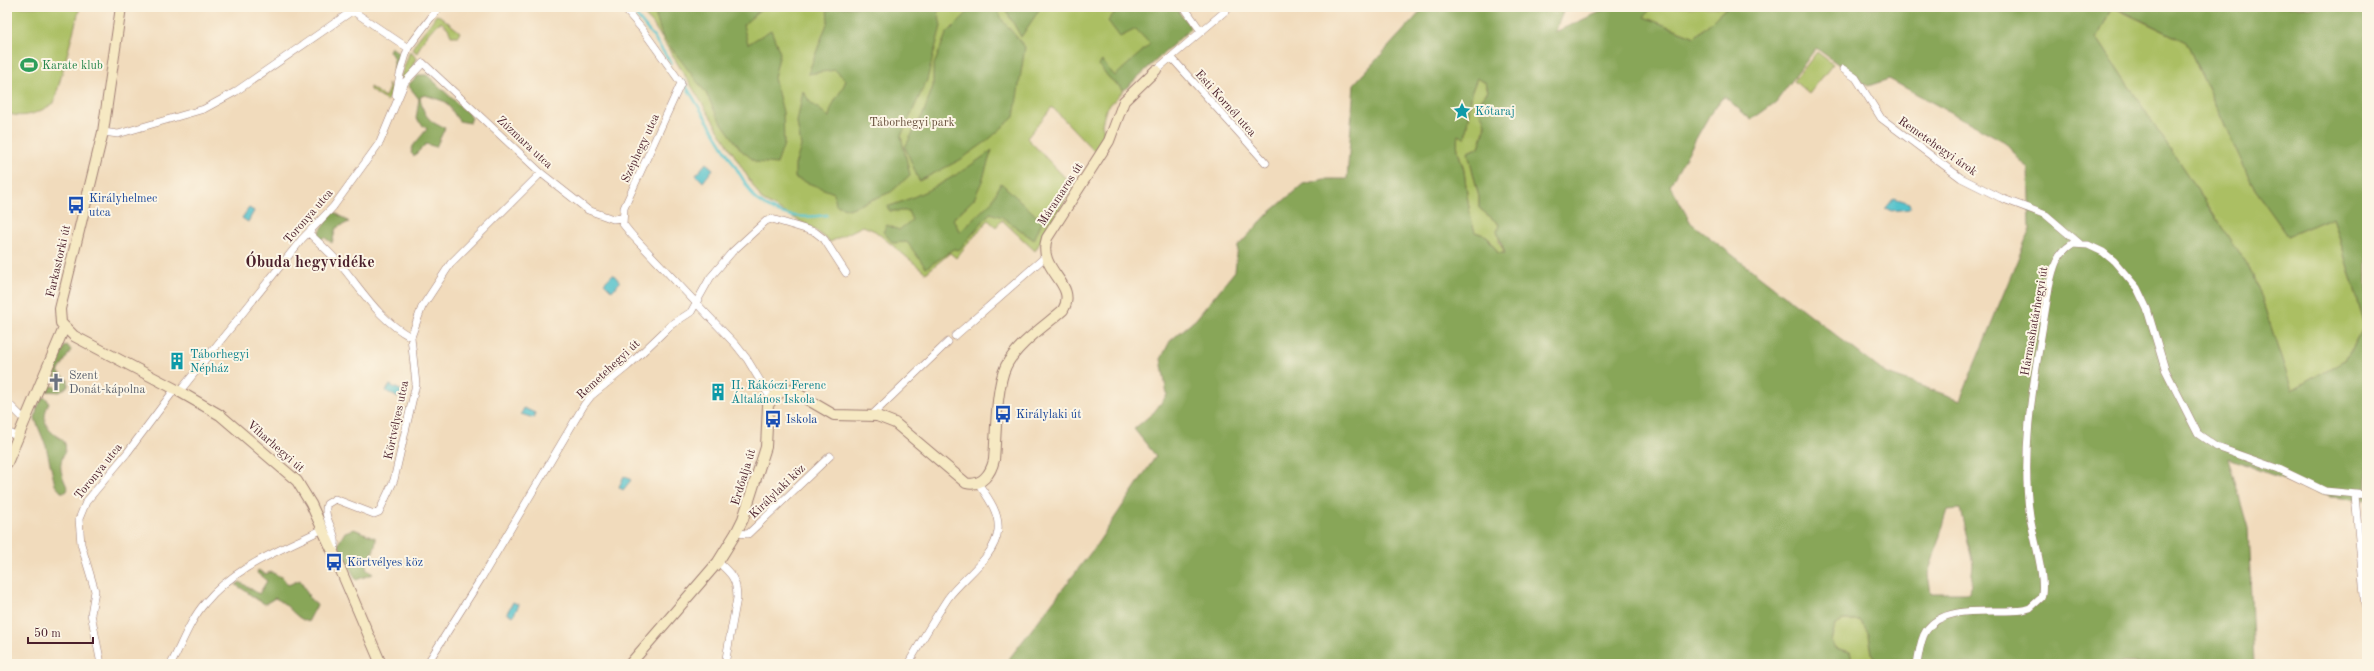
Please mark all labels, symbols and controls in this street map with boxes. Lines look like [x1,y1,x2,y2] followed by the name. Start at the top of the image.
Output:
[19,55,39,75] sports icon: Karate klub
[42,60,103,72] place label: Karate klub
[1192,68,1258,139] street label: Esti Kornél utca
[1452,101,1472,121] place icon: Kőtaraj
[1475,106,1515,118] place label: Kőtaraj
[620,112,662,185] street label: Széphegy utca
[494,114,554,171] street label: Zúzmara utca
[1896,115,1979,179] street label: Remetehegyi árok
[869,117,955,129] park label: Táborhegyi park
[1036,161,1086,228] street label: Máramaros út
[282,187,336,246] street label: Toronya utca
[89,193,157,219] place label: Királyhelmec utca
[66,195,86,215] bus stop icon: Királyhelmec utca
[45,224,73,299] street label: Farkastorki út
[245,251,375,271] district label: Óbuda hegyvidéke
[2019,266,2050,377] street label: Hármashatárhegyi út
[575,338,642,402] street label: Remetehegyi út
[190,349,249,375] place label: Táborhegyi Népház
[167,351,187,371] building icon: Táborhegyi Népház
[69,370,145,396] place label: Szent Donát-kápolna
[46,372,66,392] church icon: Szent Donát-kápolna
[383,380,411,461] street label: Körtvélyes utca
[731,380,826,406] place label: II. Rákóczi Ferenc Általános Iskola
[708,382,728,402] building icon: II. Rákóczi Ferenc Általános Iskola
[993,404,1013,424] bus stop icon: Királylaki út
[763,409,783,429] bus stop icon: Iskola
[1016,409,1081,421] place label: Királylaki út
[786,414,817,426] place label: Iskola
[244,419,306,475] street label: Viharhegyi út
[73,441,125,502] street label: Toronya utca
[730,448,758,507] street label: Erdőalja út
[748,462,808,521] street label: Királylaki köz
[324,552,344,572] bus stop icon: Körtvélyes köz
[347,557,423,569] place label: Körtvélyes köz
[28,619,93,645] scale bar
[34,627,61,640] text: 50 m

